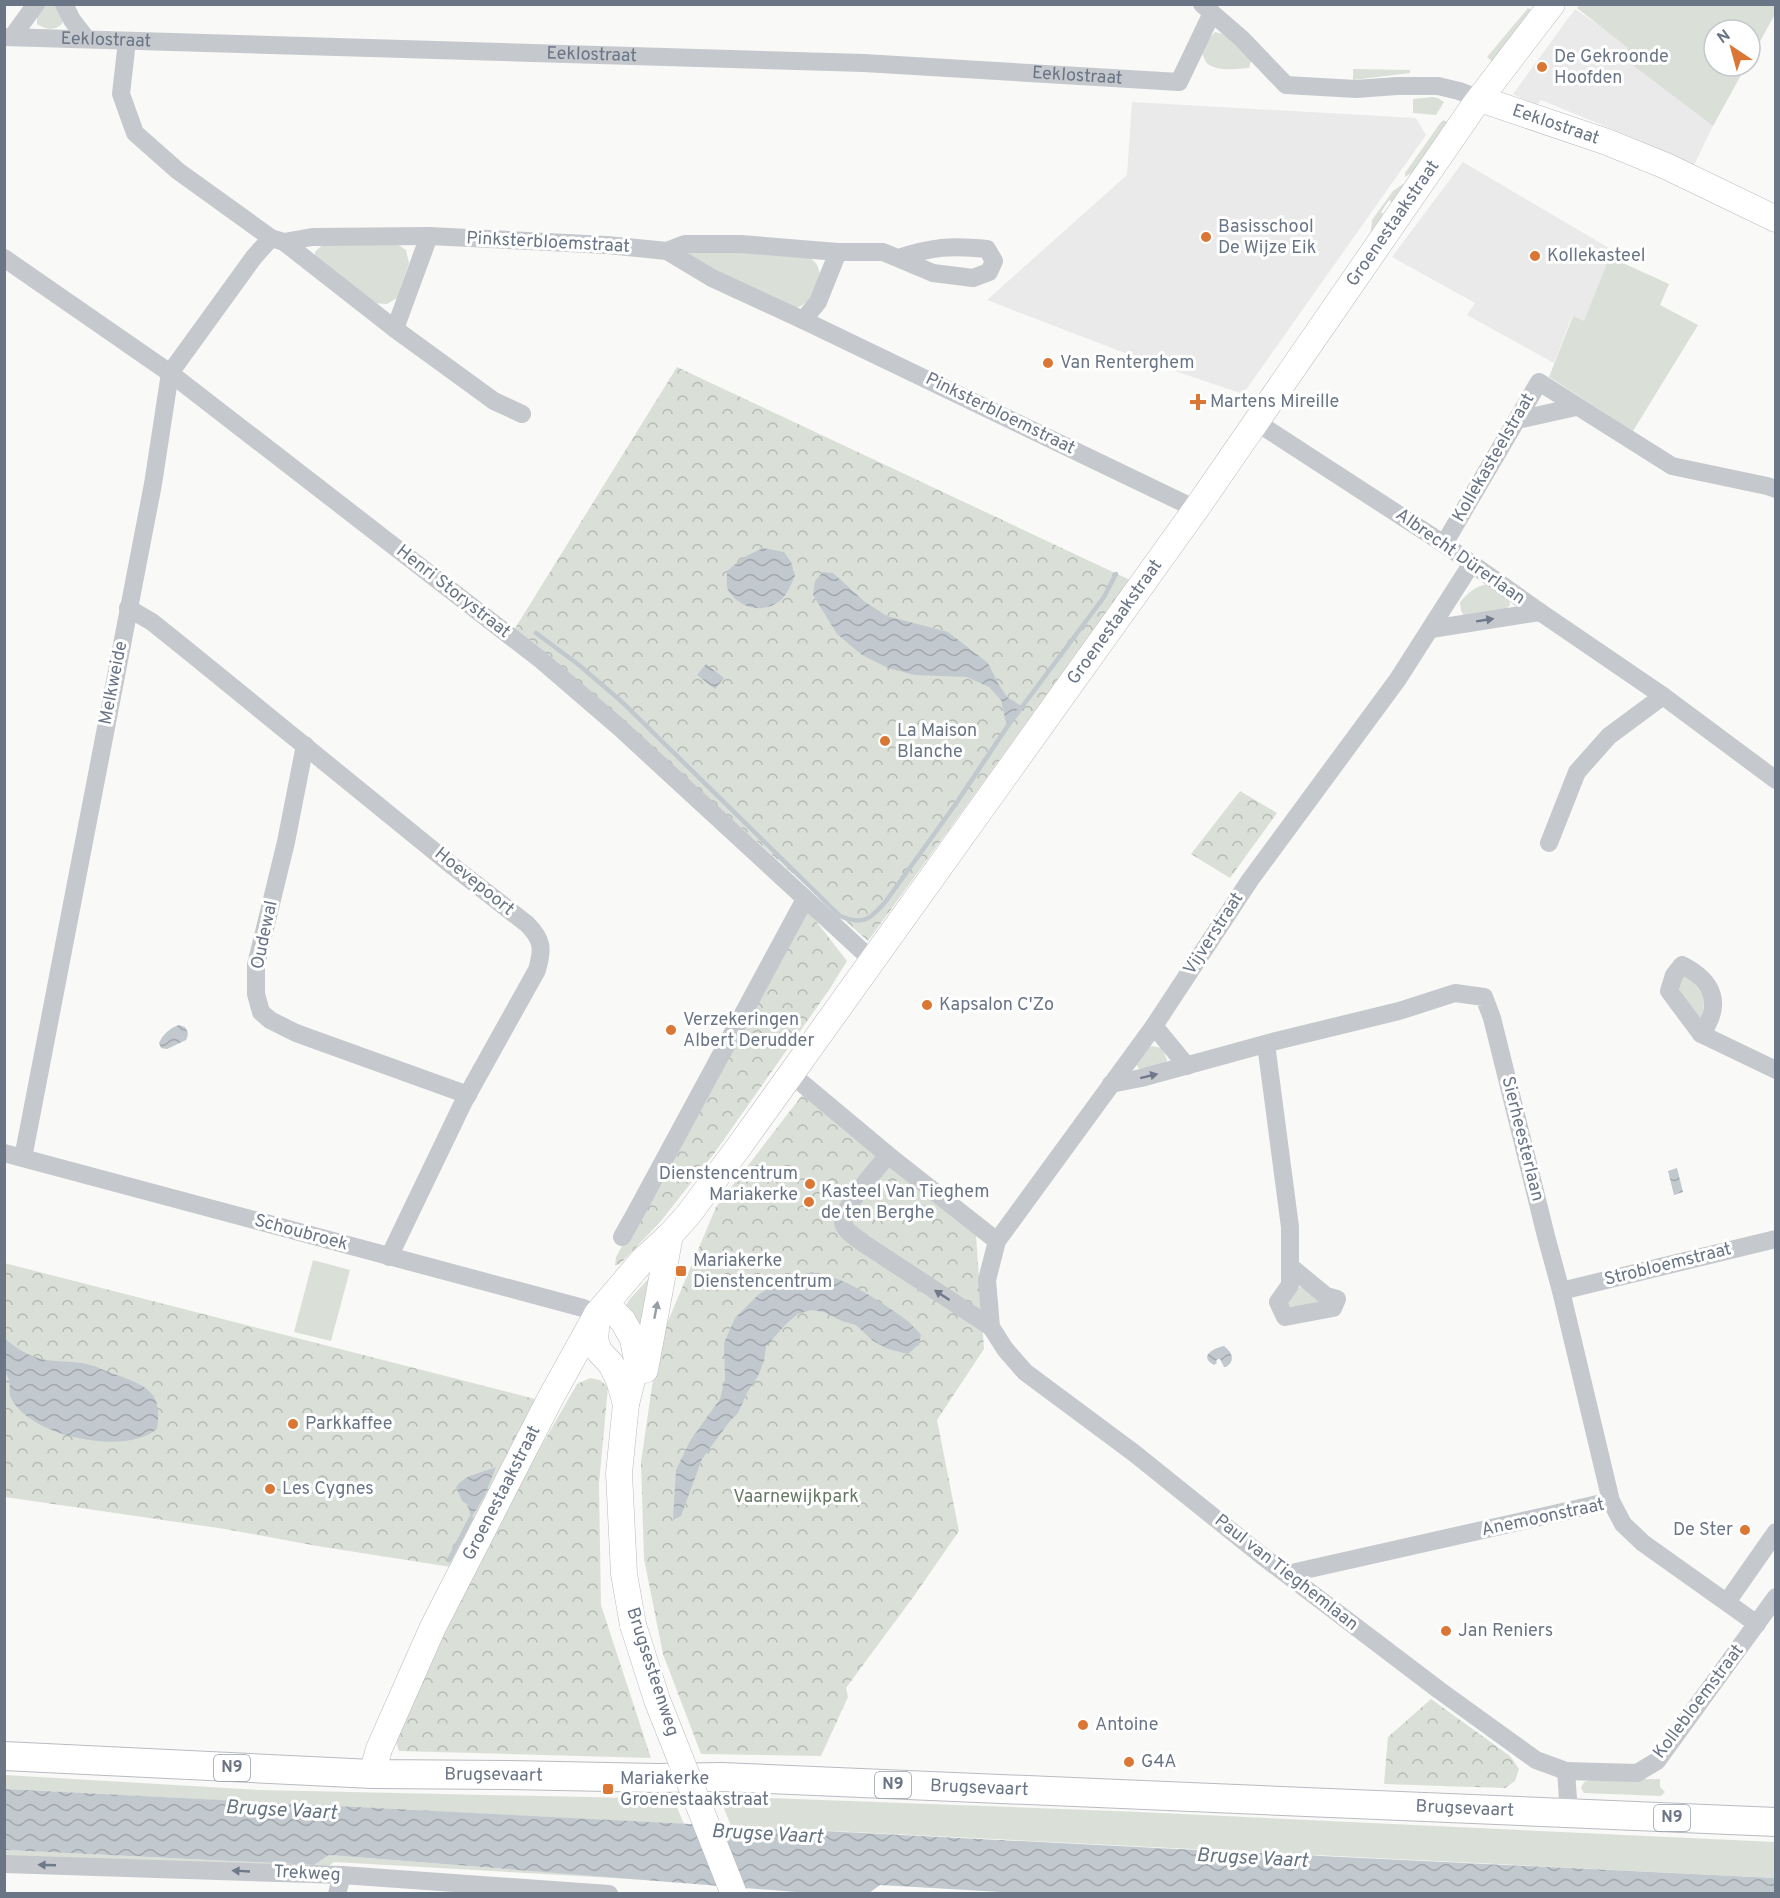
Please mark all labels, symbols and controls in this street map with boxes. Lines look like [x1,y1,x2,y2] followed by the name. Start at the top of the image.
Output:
[1702,18,1762,78] north arrow
[1714,26,1735,49] text: N
[60,27,152,53] street label: Eeklostraat
[546,42,637,68] street label: Eeklostraat
[1554,46,1669,90] place label: De Gekroonde Hoofden
[1535,60,1549,74] marker: De Gekroonde Hoofden
[1031,62,1123,90] street label: Eeklostraat
[1509,99,1602,150] street label: Eeklostraat
[1341,156,1445,291] street label: Groenestaakstraat
[1218,216,1316,260] place label: Basisschool De Wijze Eik
[466,227,630,259] street label: Pinksterbloemstraat
[1199,230,1213,244] marker: Basisschool De Wijze Eik
[1547,245,1645,268] place label: Kollekasteel
[1528,249,1542,263] marker: Kollekasteel
[1060,352,1194,375] place label: Van Renterghem
[1041,356,1055,370] marker: Van Renterghem
[921,368,1079,460] street label: Pinksterbloemstraat
[1448,389,1540,527] street label: Kollekasteelstraat
[1210,391,1339,414] place label: Martens Mireille
[1191,395,1205,409] marker: Martens Mireille
[1391,504,1529,610] street label: Albrecht Dürerlaan
[391,540,515,644] street label: Henri Storystraat
[1062,555,1168,689] street label: Groenestaakstraat
[1476,616,1495,625] one-way arrow
[95,639,133,727] street label: Melkweide
[897,720,977,764] place label: La Maison Blanche
[878,734,892,748] marker: La Maison Blanche
[429,843,519,921] street label: Hoevepoort
[1179,888,1249,980] street label: Vijverstraat
[247,899,283,971] street label: Oudewal
[939,994,1054,1017] place label: Kapsalon C'Zo
[920,998,934,1012] marker: Kapsalon C'Zo
[683,1009,814,1053] place label: Verzekeringen Albert Derudder
[664,1023,678,1037] marker: Verzekeringen Albert Derudder
[1140,1071,1158,1080] one-way arrow
[1495,1074,1549,1204] street label: Sierheesterlaan
[659,1163,798,1207] place label: Dienstencentrum Mariakerke
[803,1177,817,1191] marker: Dienstencentrum Mariakerke
[821,1181,989,1225] place label: Kasteel Van Tieghem de ten Berghe
[802,1195,816,1209] marker: Kasteel Van Tieghem de ten Berghe
[252,1209,350,1257] street label: Schoubroek
[1602,1238,1734,1292] street label: Strobloemstraat
[693,1250,832,1294] place label: Mariakerke Dienstencentrum
[674,1264,688,1278] marker: Mariakerke Dienstencentrum
[934,1290,950,1301] one-way arrow
[652,1300,661,1319] one-way arrow
[305,1413,393,1436] place label: Parkkaffee
[286,1417,300,1431] marker: Parkkaffee
[458,1422,546,1564] street label: Groenestaakstraat
[282,1478,374,1501] place label: Les Cygnes
[263,1482,277,1496] marker: Les Cygnes
[733,1486,859,1509] park label: Vaarnewijkpark
[1479,1494,1607,1542] street label: Anemoonstraat
[1209,1510,1363,1636] street label: Paul van Tieghemlaan
[1673,1519,1733,1542] place label: De Ster
[1738,1523,1752,1537] marker: De Ster
[620,1605,684,1739] street label: Brugsesteenweg
[1458,1620,1553,1643] place label: Jan Reniers
[1439,1624,1453,1638] marker: Jan Reniers
[1648,1640,1750,1764] street label: Kollebloemstraat
[1095,1714,1158,1737] place label: Antoine
[1076,1718,1090,1732] marker: Antoine
[1141,1751,1176,1774] place label: G4A
[214,1755,250,1781] road number: N9
[1122,1755,1136,1769] marker: G4A
[444,1763,543,1787] street label: Brugsevaart
[620,1768,769,1812] place label: Mariakerke Groenestaakstraat
[875,1772,911,1798] road number: N9
[930,1774,1029,1802] street label: Brugsevaart
[601,1782,615,1796] marker: Mariakerke Groenestaakstraat
[225,1795,338,1827] water label: Brugse Vaart
[1415,1795,1515,1822] street label: Brugsevaart
[1654,1805,1690,1831] road number: N9
[711,1819,824,1851] water label: Brugse Vaart
[1196,1843,1309,1875] water label: Brugse Vaart
[37,1860,56,1870] one-way arrow
[273,1861,341,1887] street label: Trekweg
[232,1866,251,1875] one-way arrow

